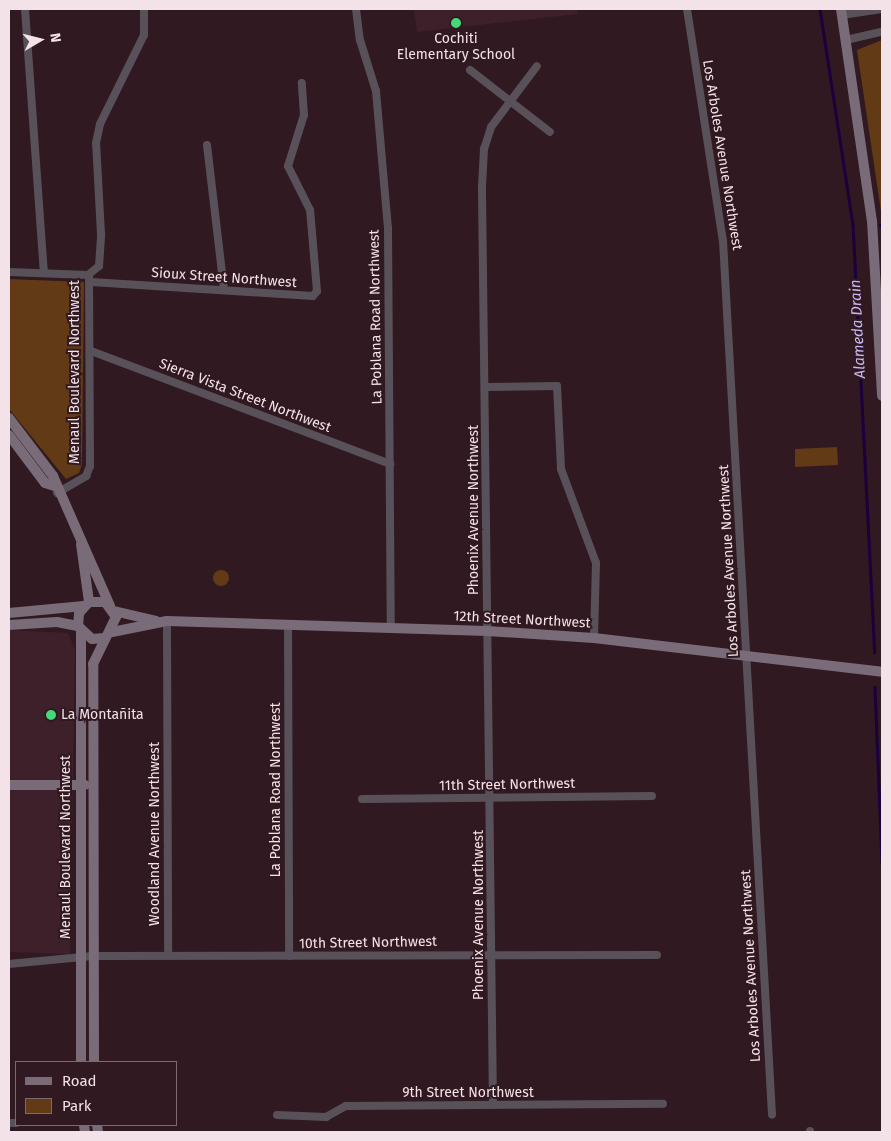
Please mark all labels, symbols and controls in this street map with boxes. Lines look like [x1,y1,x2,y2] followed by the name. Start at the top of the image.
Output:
[15,15,65,65] north arrow
[450,17,462,29] marker: Cochiti Elementary School
[397,31,515,64] place label: Cochiti Elementary School
[46,32,64,44] text: N
[699,59,745,251] street label: Los Arboles Avenue Northwest
[366,229,386,405] street label: La Poblana Road Northwest
[151,265,297,291] street label: Sioux Street Northwest
[846,279,870,379] water label: Alameda Drain
[67,280,83,464] street label: Menaul Boulevard Northwest
[157,355,333,437] street label: Sierra Vista Street Northwest
[466,425,482,595] street label: Phoenix Avenue Northwest
[716,464,742,658] street label: Los Arboles Avenue Northwest
[453,608,591,632] street label: 12th Street Northwest
[268,702,284,878] street label: La Poblana Road Northwest
[61,707,144,723] place label: La Montañita
[45,709,57,721] marker: La Montañita
[147,742,163,926] street label: Woodland Avenue Northwest
[58,755,74,939] street label: Menaul Boulevard Northwest
[439,775,575,795] street label: 11th Street Northwest
[471,830,487,1000] street label: Phoenix Avenue Northwest
[738,869,764,1063] street label: Los Arboles Avenue Northwest
[299,933,437,953] street label: 10th Street Northwest
[15,1061,178,1126] legend
[62,1072,97,1090] text: Road
[402,1085,534,1101] street label: 9th Street Northwest
[62,1097,92,1115] text: Park

